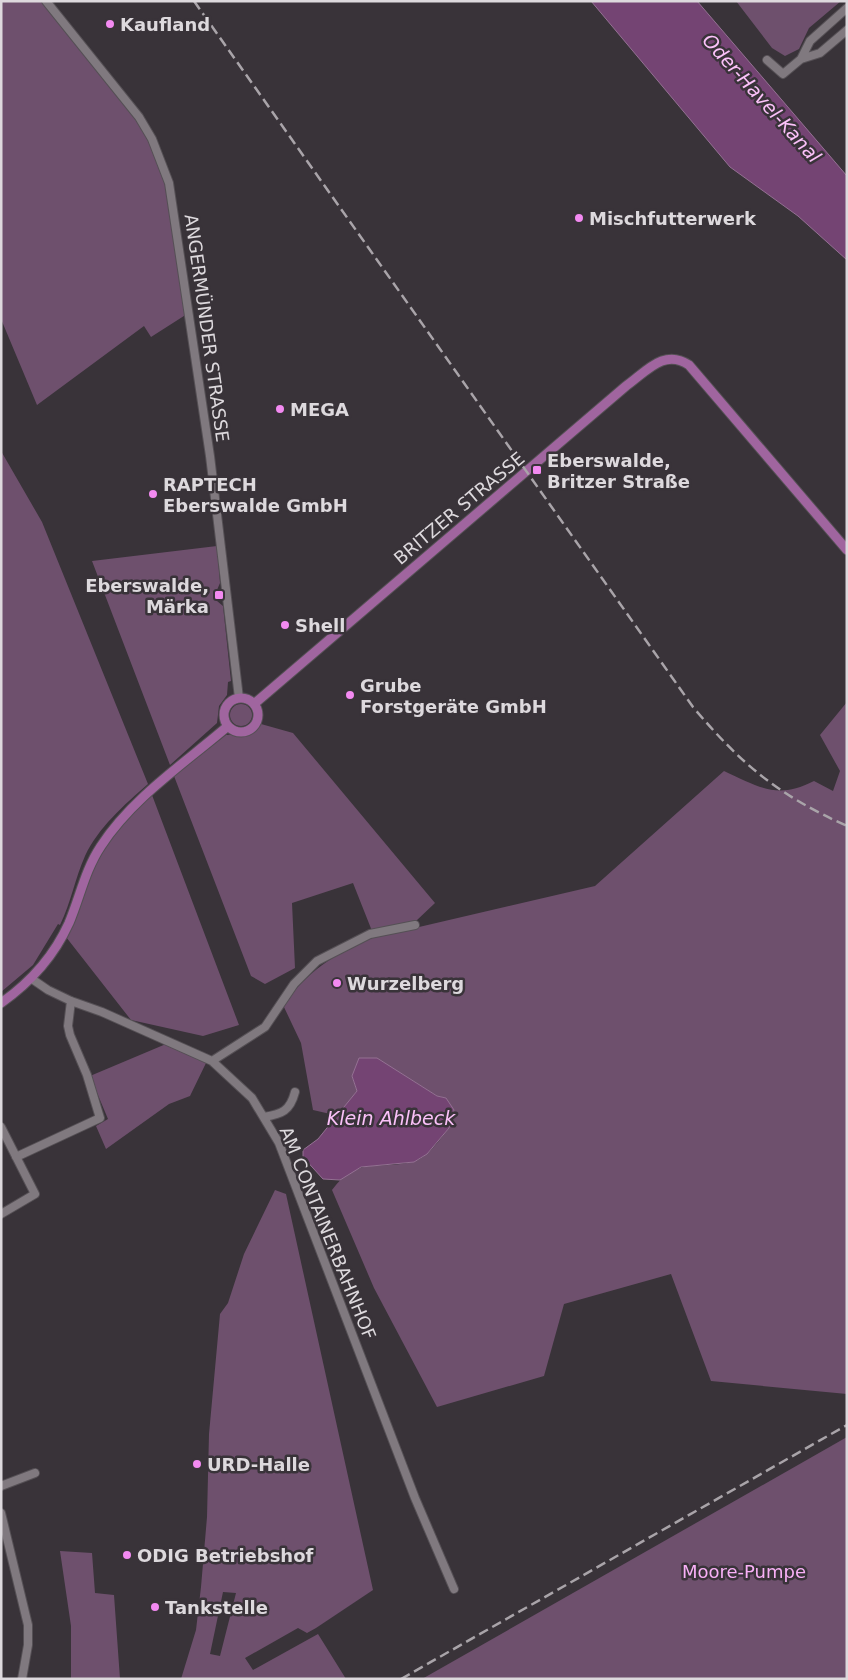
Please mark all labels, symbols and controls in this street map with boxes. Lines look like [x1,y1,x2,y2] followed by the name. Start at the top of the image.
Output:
[120,14,210,35] place label: Kaufland
[104,18,116,30] marker: Kaufland
[698,29,826,167] water label: Oder-Havel-Kanal
[589,208,757,229] place label: Mischfutterwerk
[573,212,585,224] marker: Mischfutterwerk
[181,213,233,443] street label: ANGERMÜNDER STRASSE
[290,399,349,420] place label: MEGA
[274,403,286,415] marker: MEGA
[390,447,528,569] street label: BRITZER STRASSE
[547,450,690,492] place label: Eberswalde, Britzer Straße
[531,464,543,476] marker: Eberswalde, Britzer Straße
[163,474,348,516] place label: RAPTECH Eberswalde GmbH
[147,488,159,500] marker: RAPTECH Eberswalde GmbH
[85,575,209,617] place label: Eberswalde, Märka
[213,589,225,601] marker: Eberswalde, Märka
[295,615,345,636] place label: Shell
[279,619,291,631] marker: Shell
[360,675,547,717] place label: Grube Forstgeräte GmbH
[344,689,356,701] marker: Grube Forstgeräte GmbH
[347,973,464,994] place label: Wurzelberg
[331,977,343,989] marker: Wurzelberg
[327,1107,456,1129] water label: Klein Ahlbeck
[276,1123,380,1343] street label: AM CONTAINERBAHNHOF
[207,1454,310,1475] place label: URD-Halle
[191,1458,203,1470] marker: URD-Halle
[137,1545,314,1566] place label: ODIG Betriebshof
[121,1549,133,1561] marker: ODIG Betriebshof
[682,1561,806,1582] park label: Moore-Pumpe
[165,1597,268,1618] place label: Tankstelle
[149,1601,161,1613] marker: Tankstelle

